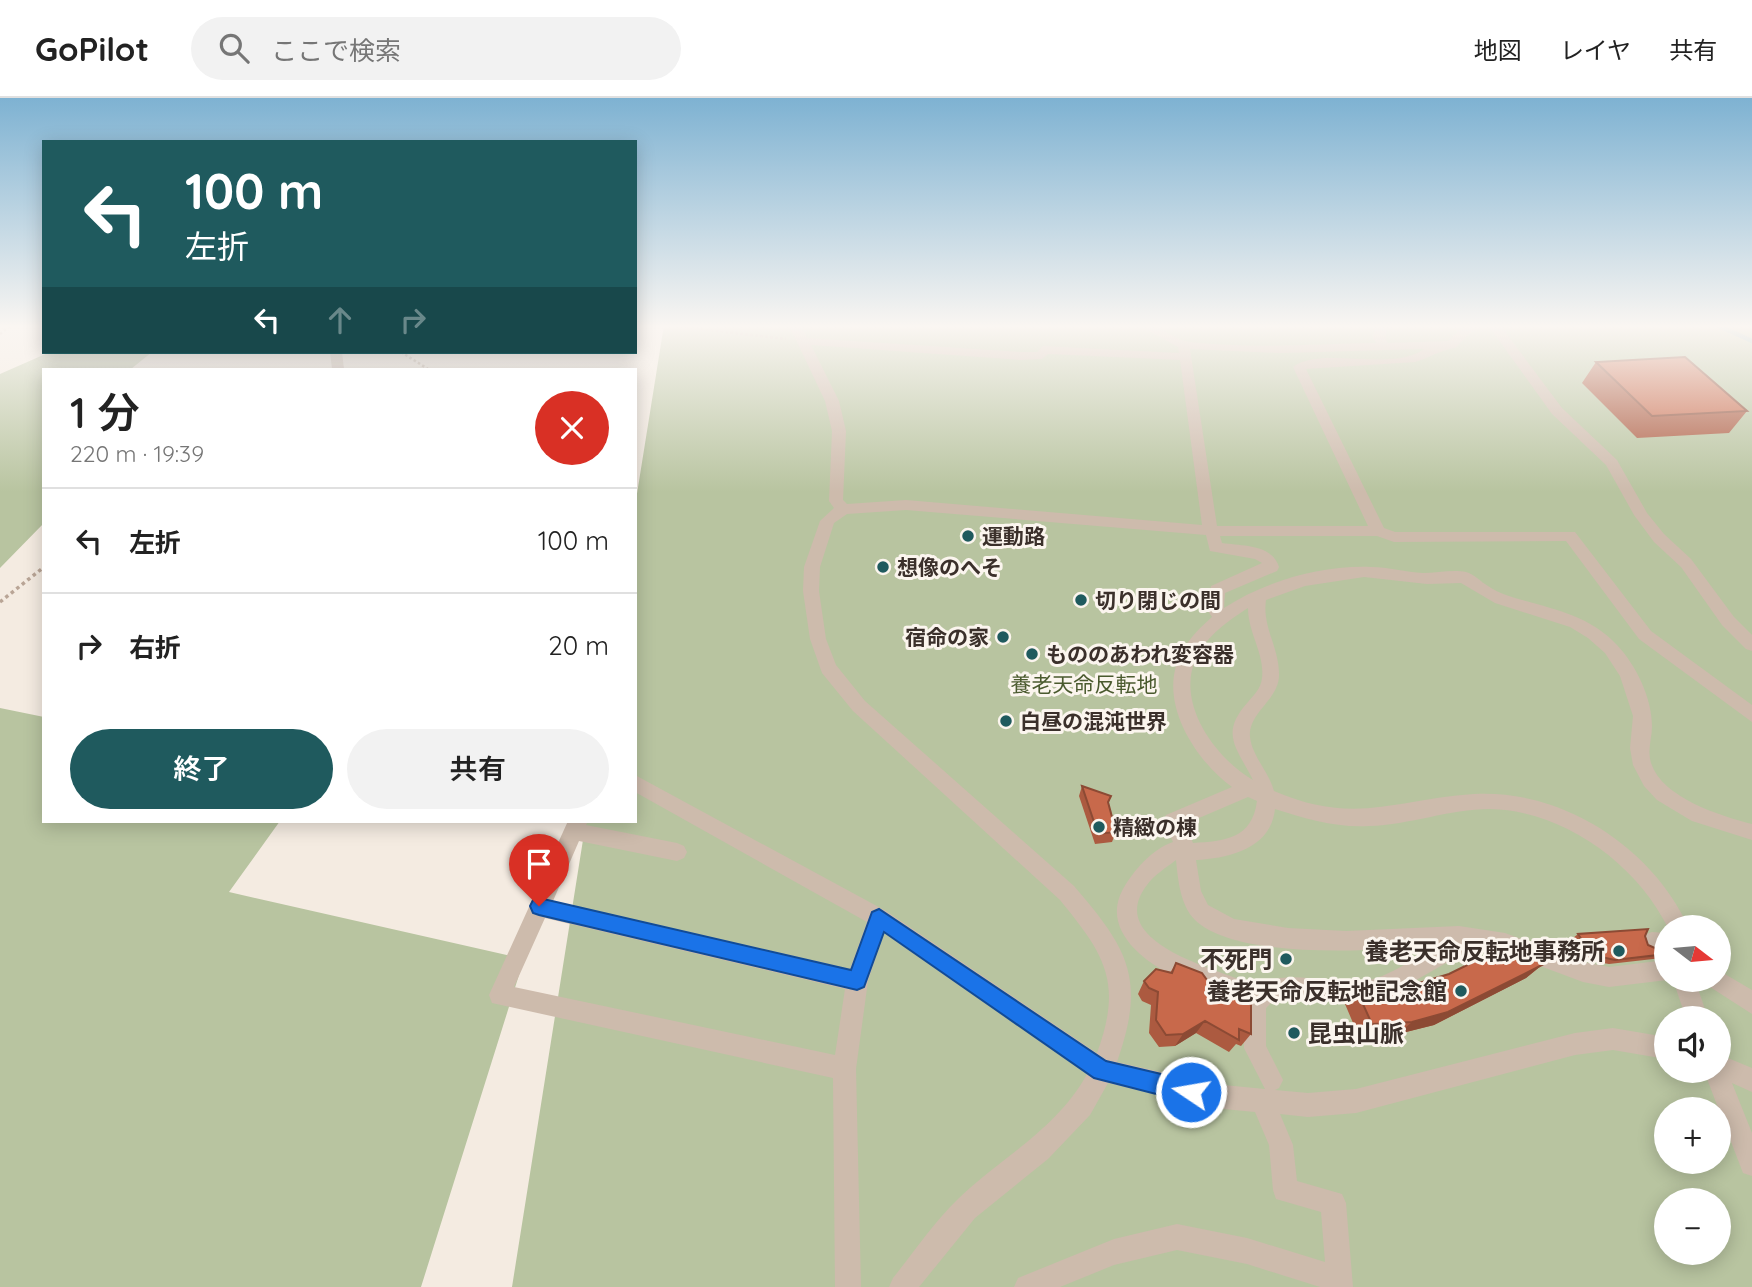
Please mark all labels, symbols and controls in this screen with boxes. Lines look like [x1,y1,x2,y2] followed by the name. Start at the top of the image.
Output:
[191,17,681,80] search box
[35,28,149,69] text: GoPilot
[215,29,253,67] icon: search
[271,34,401,67] text: ここで検索
[1474,35,1522,65] text: 地図
[1560,35,1631,65] text: レイヤ
[1669,35,1717,65] text: 共有
[185,160,323,221] text: 100 m
[70,168,161,259] icon: left
[185,226,249,266] text: 左折
[248,301,286,339] icon: left
[321,301,359,339] icon: ahead
[394,301,432,339] icon: right
[70,386,140,439] text: 1 分
[535,391,609,465] button: close
[70,439,204,468] text: 220 m · 19:39
[70,522,108,560] icon: left
[982,523,1045,549] place label: 運動路
[538,524,609,557] text: 100 m
[129,526,181,559] text: 左折
[960,528,976,544] marker: 運動路
[897,554,1002,580] place label: 想像のへそ
[875,559,891,575] marker: 想像のへそ
[1095,587,1221,613] place label: 切り閉じの間
[1073,592,1089,608] marker: 切り閉じの間
[905,624,989,650] place label: 宿命の家
[70,627,108,665] icon: right
[548,629,609,662] text: 20 m
[995,629,1011,645] marker: 宿命の家
[129,631,181,664] text: 右折
[1046,641,1234,667] place label: もののあわれ変容器
[1024,646,1040,662] marker: もののあわれ変容器
[1011,671,1158,697] park label: 養老天命反転地
[1020,708,1167,734] place label: 白昼の混沌世界
[998,713,1014,729] marker: 白昼の混沌世界
[70,729,333,809] button: 終了
[347,729,609,809] button: 共有
[1113,814,1197,840] place label: 精緻の棟
[1091,819,1107,835] marker: 精緻の棟
[509,834,569,906] pin
[520,845,558,883] icon: arrive
[1654,915,1731,992] north arrow
[1654,915,1731,1265] map controls
[1365,936,1605,966] place label: 養老天命反転地事務所
[1611,943,1627,959] marker: 養老天命反転地事務所
[1200,944,1272,974] place label: 不死門
[1278,951,1294,967] marker: 不死門
[1207,976,1447,1006] place label: 養老天命反転地記念館
[1453,983,1469,999] marker: 養老天命反転地記念館
[1654,1006,1731,1083] button: sound
[1308,1018,1404,1048] place label: 昆虫山脈
[1286,1025,1302,1041] marker: 昆虫山脈
[1154,1055,1228,1129] position arrow
[1654,1097,1731,1174] button: +
[1654,1188,1731,1265] button: −

